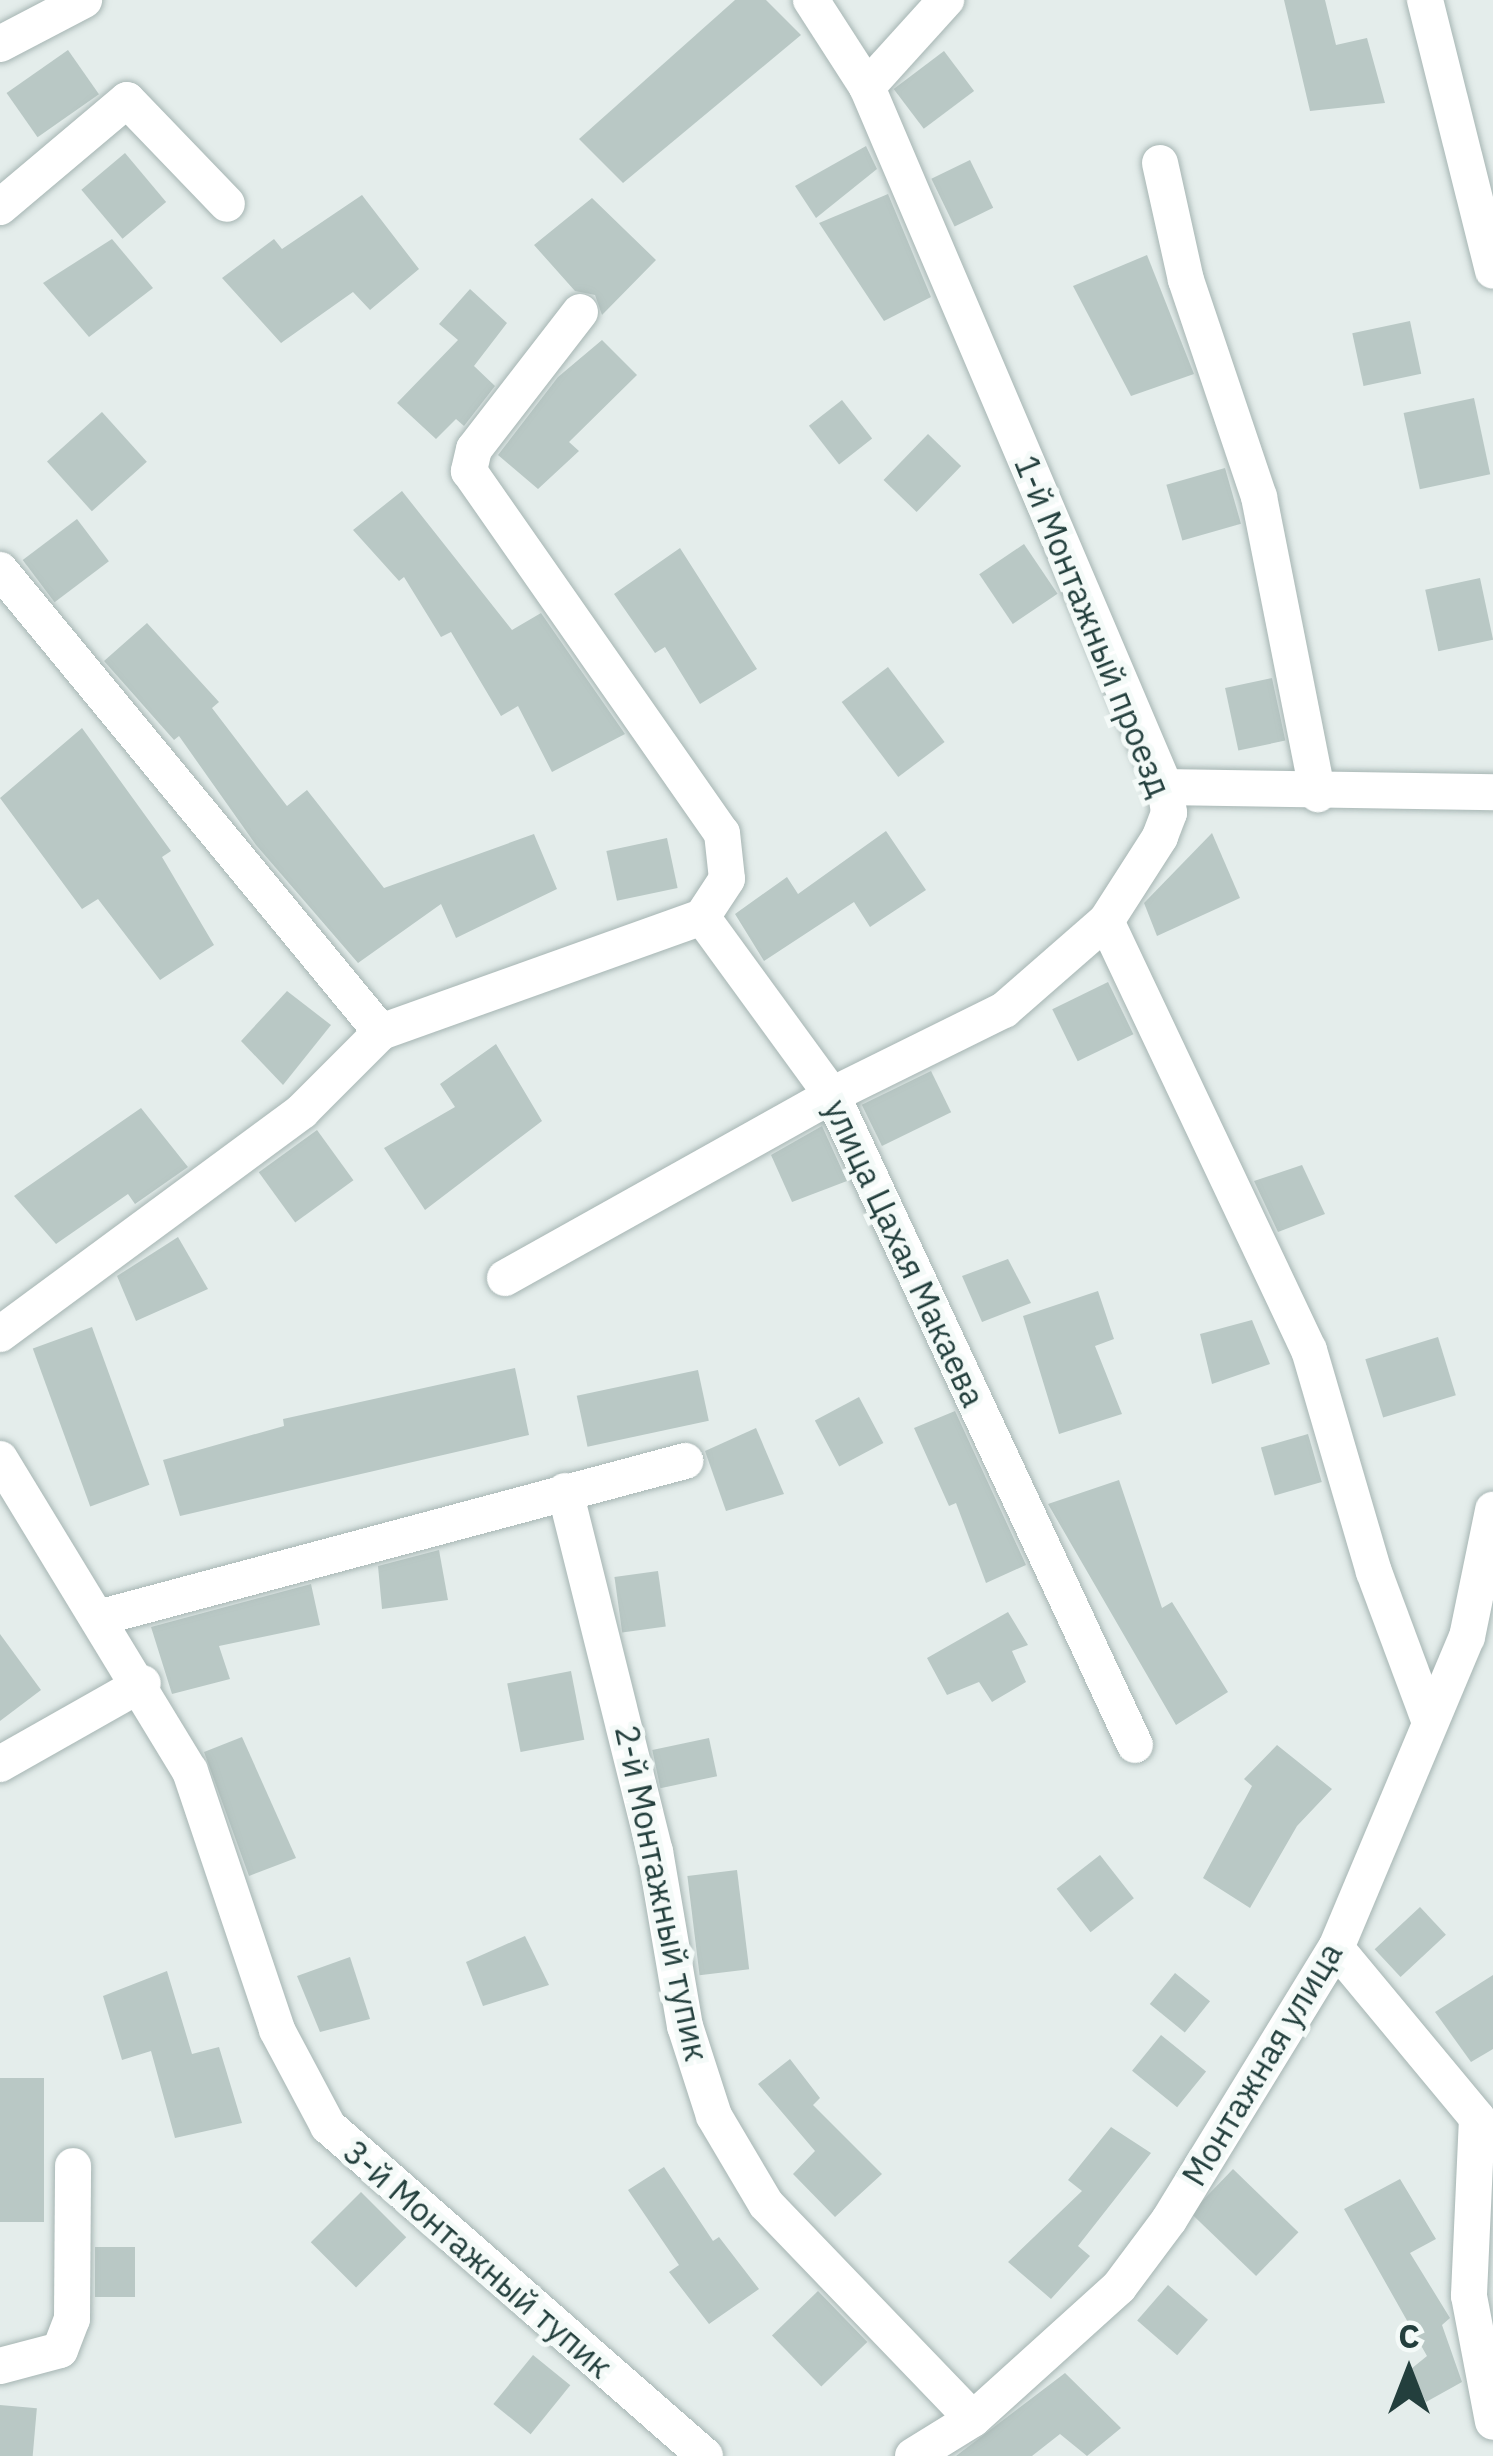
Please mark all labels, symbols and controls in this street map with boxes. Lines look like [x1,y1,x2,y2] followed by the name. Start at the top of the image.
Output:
[1006,450,1180,802] street label: 1-й Монтажный проезд
[816,1093,994,1413] street label: улица Цахая Макаева
[607,1721,717,2065] street label: 2-й Монтажный тупик
[1174,1935,1350,2193] street label: Монтажная улица
[336,2132,620,2386] street label: 3-й Монтажный тупик
[1349,2312,1469,2432] north arrow
[1398,2314,1420,2357] text: С

